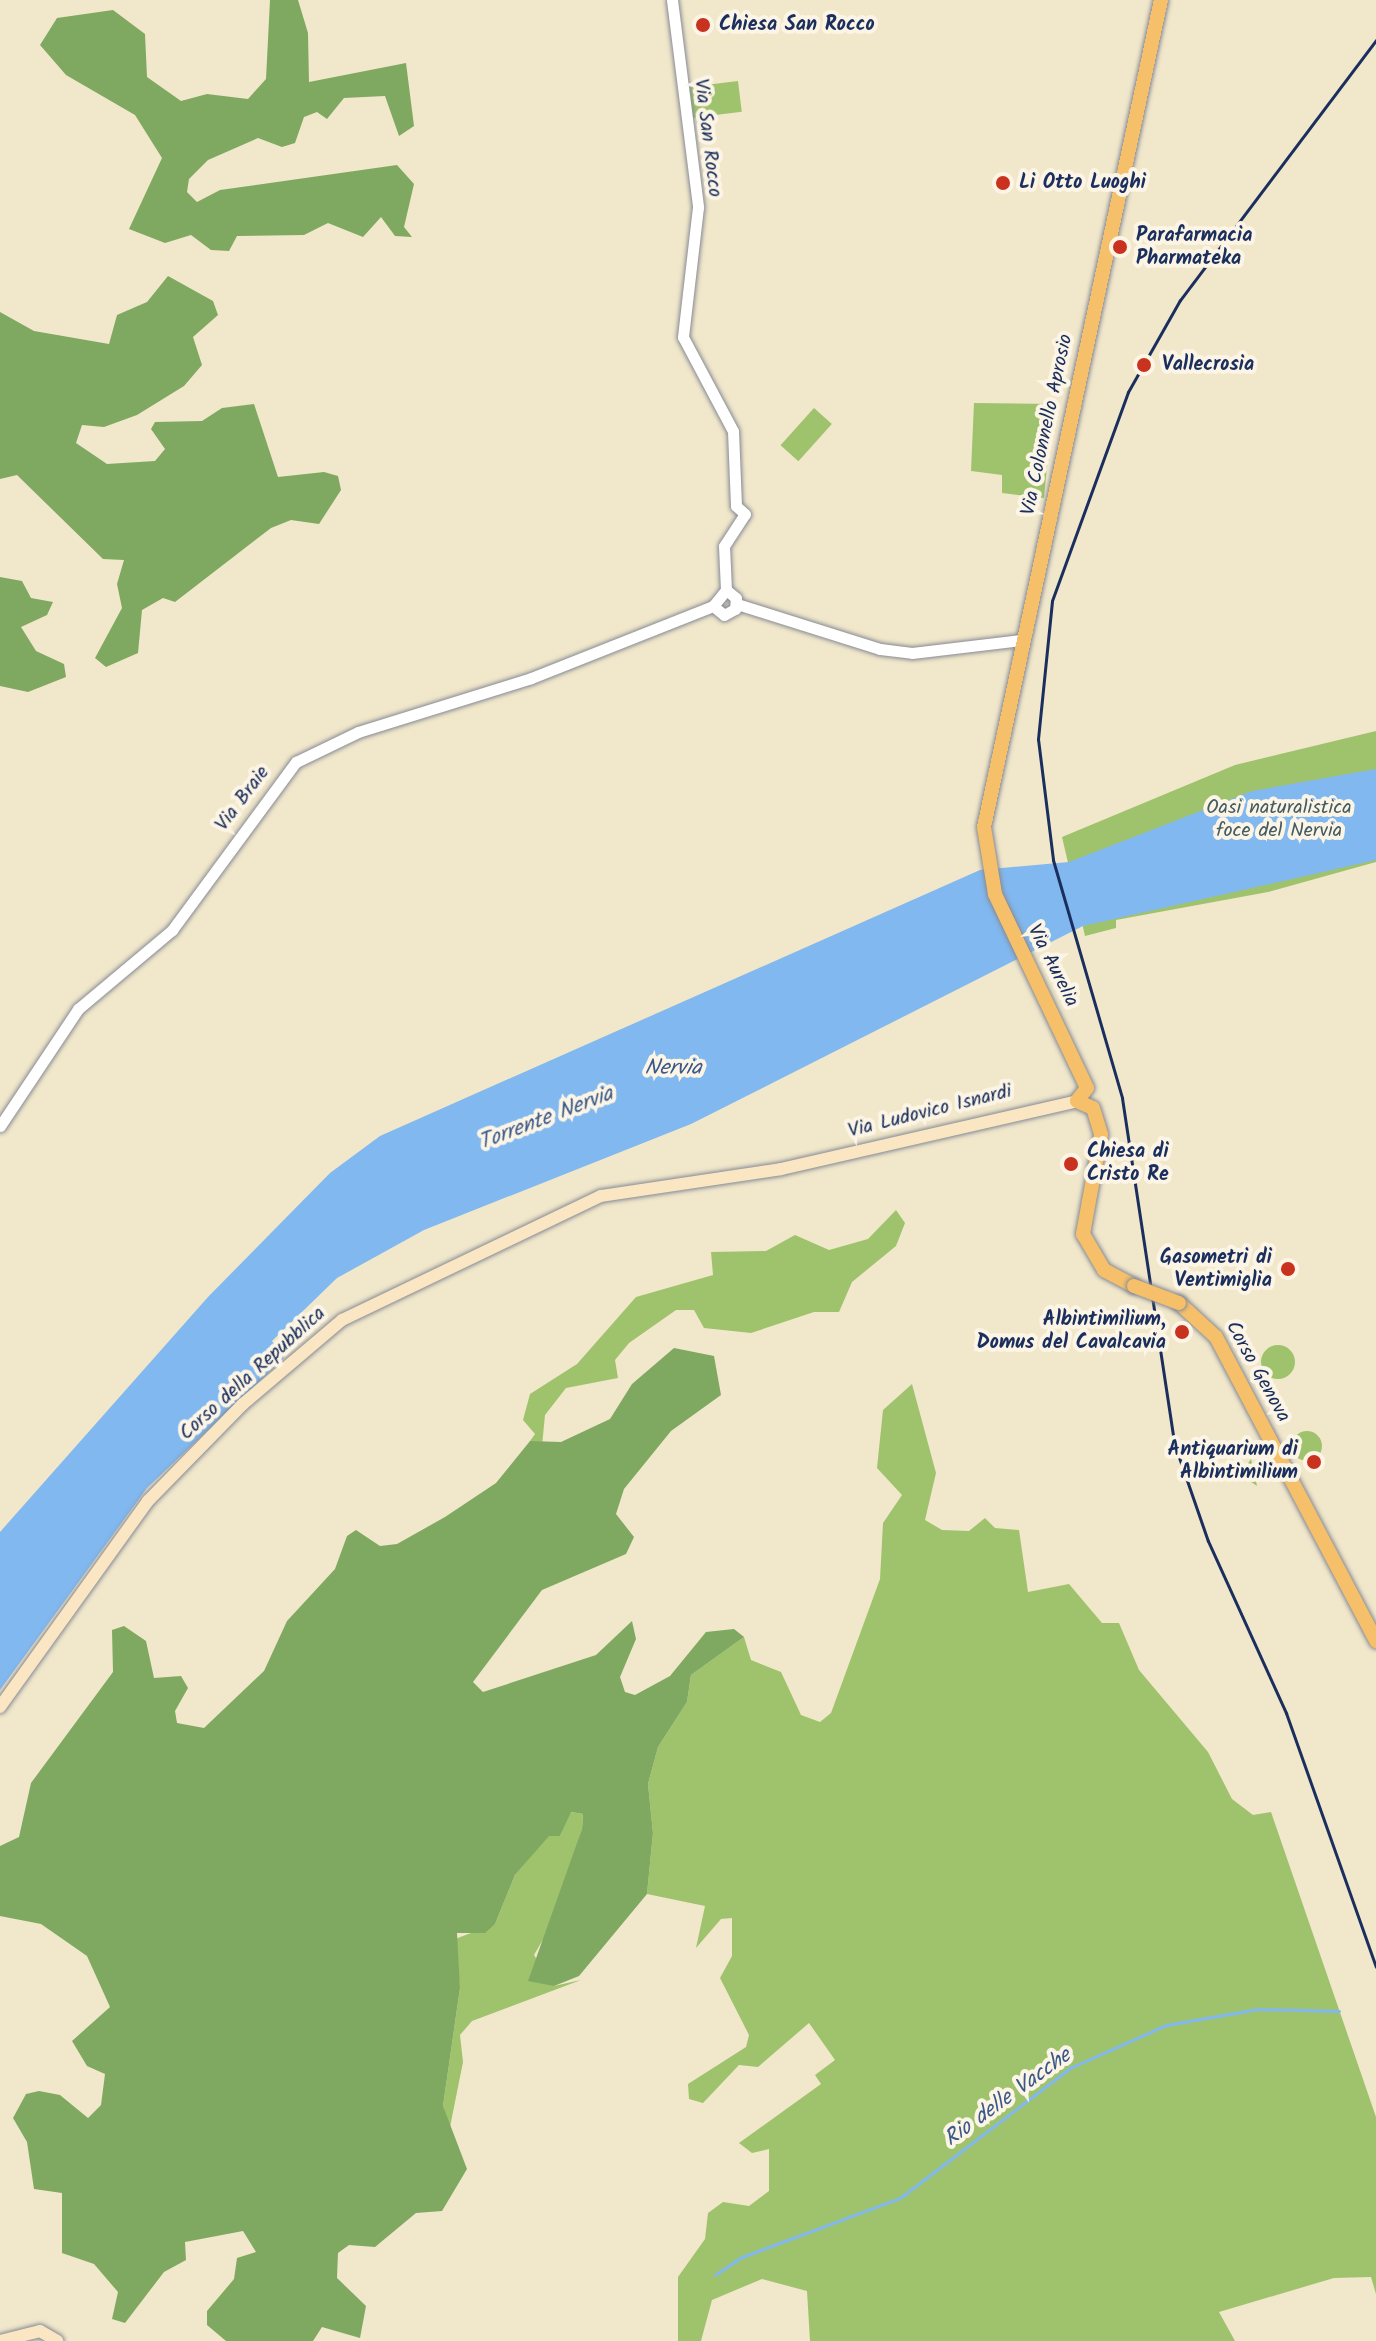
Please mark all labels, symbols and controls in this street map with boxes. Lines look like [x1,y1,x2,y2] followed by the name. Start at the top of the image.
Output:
[719,13,875,37] place label: Chiesa San Rocco
[694,16,712,34] marker: Chiesa San Rocco
[688,77,726,199] street label: Via San Rocco
[1019,171,1146,195] place label: Li Otto Luoghi
[994,174,1012,192] marker: Li Otto Luoghi
[1136,224,1253,271] place label: Parafarmacia Pharmateka
[1111,238,1129,256] marker: Parafarmacia Pharmateka
[1017,332,1079,518] street label: Via Colonnello Aprosio
[1162,353,1254,377] place label: Vallecrosia
[1133,354,1155,376] marker: Vallecrosia
[211,762,275,836] street label: Via Braie
[1206,796,1352,843] park label: Oasi naturalistica foce del Nervia
[1021,921,1083,1011] street label: Via Aurelia
[645,1056,701,1082] water label: Nervia
[846,1080,1014,1144] street label: Via Ludovico Isnardi
[475,1081,617,1157] water label: Torrente Nervia
[1087,1140,1169,1187] place label: Chiesa di Cristo Re
[1062,1155,1080,1173] marker: Chiesa di Cristo Re
[1160,1246,1272,1293] place label: Gasometri di Ventimiglia
[1279,1260,1297,1278] marker: Gasometri di Ventimiglia
[175,1302,331,1446] street label: Corso della Repubblica
[977,1308,1166,1355] place label: Albintimilium, Domus del Cavalcavia
[1219,1317,1295,1427] street label: Corso Genova
[1173,1323,1191,1341] marker: Albintimilium, Domus del Cavalcavia
[1168,1438,1298,1485] place label: Antiquarium di Albintimilium
[1305,1453,1323,1471] marker: Antiquarium di Albintimilium
[939,2043,1077,2153] water label: Rio delle Vacche

